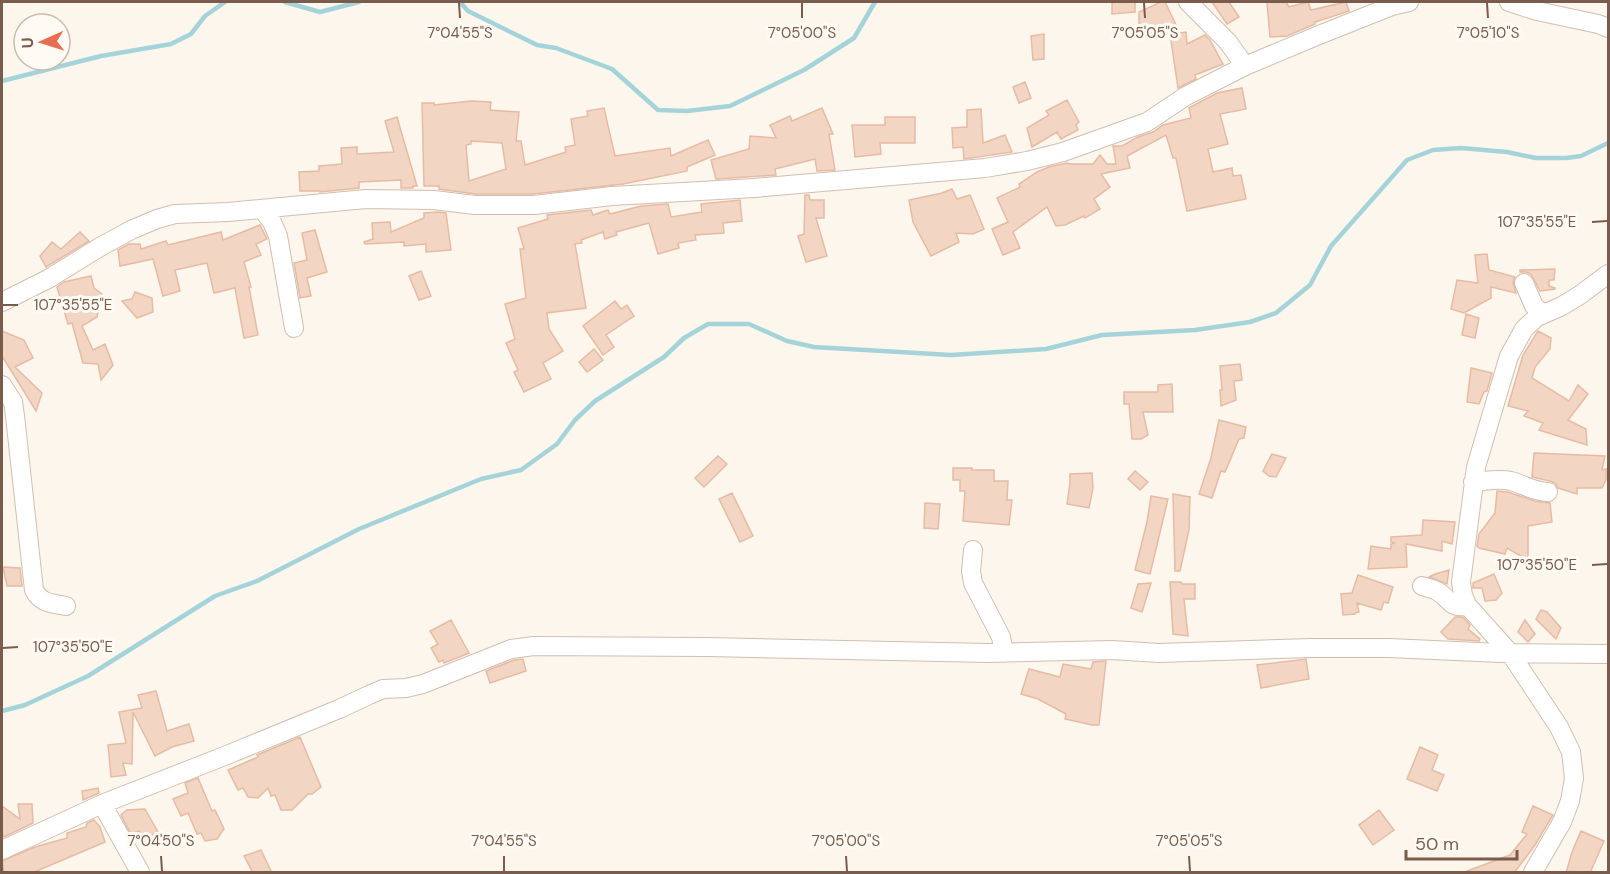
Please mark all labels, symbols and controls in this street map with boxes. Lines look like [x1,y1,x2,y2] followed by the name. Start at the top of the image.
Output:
[12,12,72,72] north arrow
[427,23,493,43] text: 7°04'55"S
[768,23,836,43] text: 7°05'00"S
[1112,23,1179,43] text: 7°05'05"S
[1457,23,1520,43] text: 7°05'10"S
[17,37,38,49] text: U
[1498,212,1576,232] text: 107°35'55"E
[34,295,112,315] text: 107°35'55"E
[1497,555,1577,575] text: 107°35'50"E
[33,637,113,657] text: 107°35'50"E
[1406,823,1517,861] scale bar
[128,831,195,851] text: 7°04'50"S
[471,831,537,851] text: 7°04'55"S
[812,831,880,851] text: 7°05'00"S
[1156,831,1223,851] text: 7°05'05"S
[1415,832,1459,856] text: 50 m

